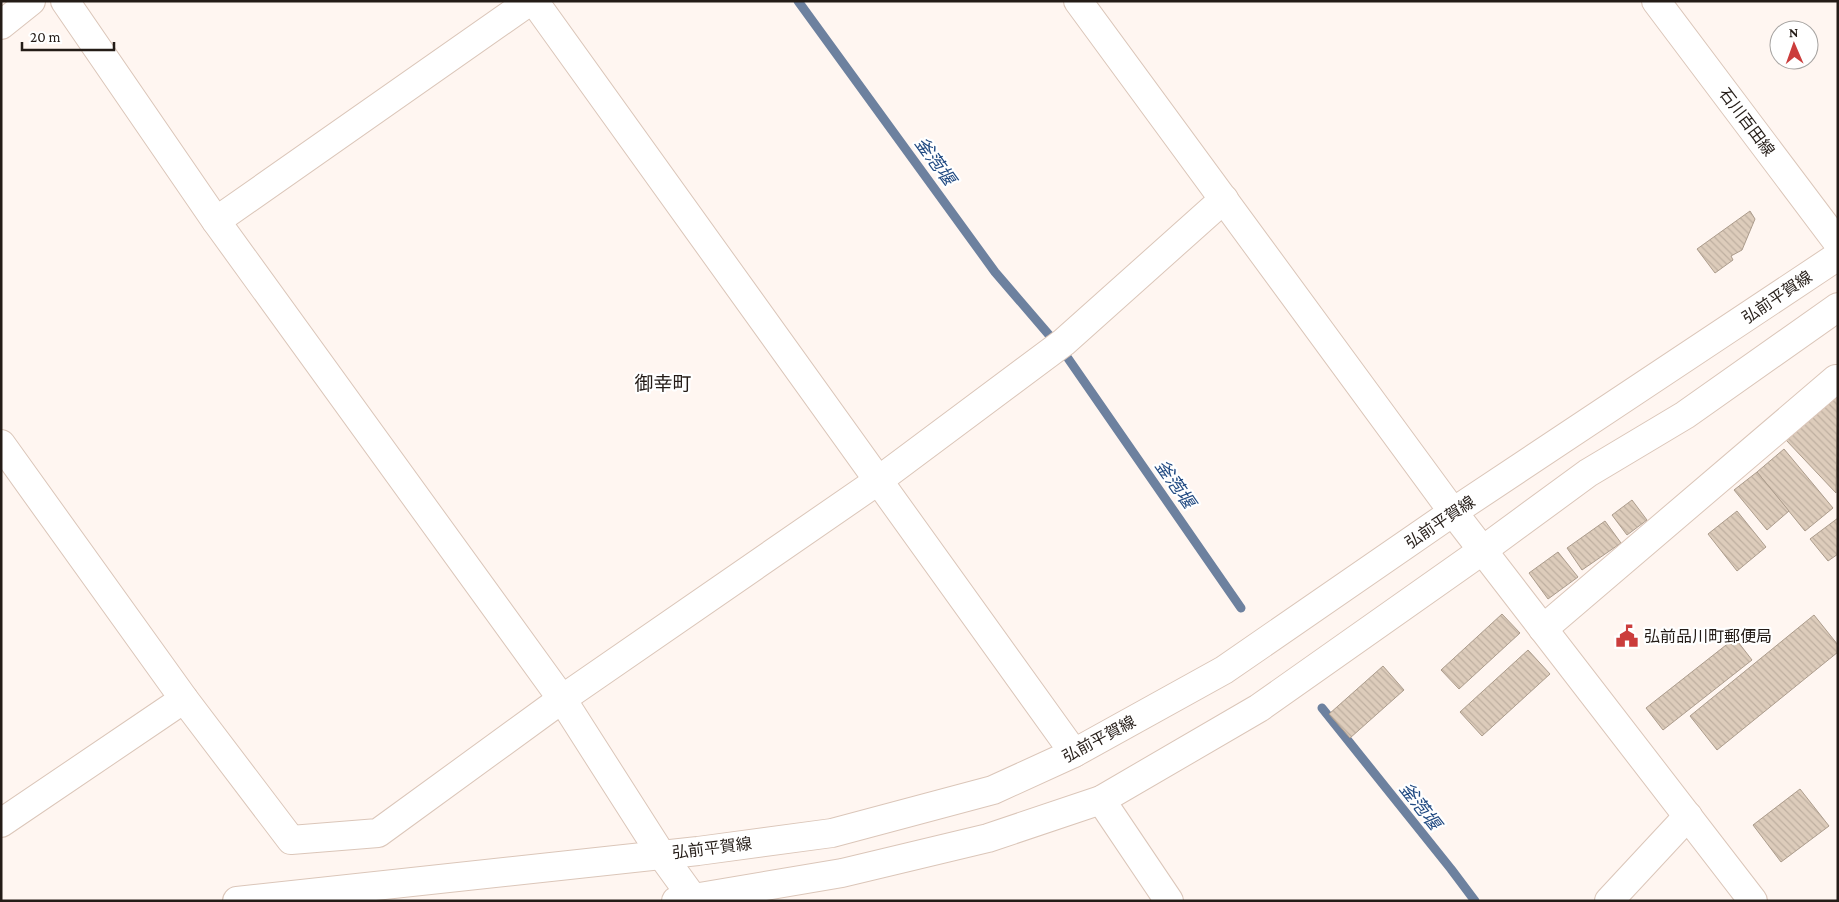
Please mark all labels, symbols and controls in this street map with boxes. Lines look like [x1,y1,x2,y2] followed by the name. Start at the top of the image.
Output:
[22,20,115,52] scale bar
[1769,20,1819,70] north arrow
[1788,24,1799,40] text: N
[30,29,61,45] text: 20 m
[1716,85,1778,159] street label: 石川百田線
[911,133,961,191] water label: 釜萢堰
[1739,268,1815,326] street label: 弘前平賀線
[634,373,692,394] district label: 御幸町
[1151,456,1200,514] water label: 釜萢堰
[1402,493,1478,551] street label: 弘前平賀線
[1614,623,1640,649] public building icon: 弘前品川町郵便局
[1644,628,1772,645] place label: 弘前品川町郵便局
[1060,713,1138,765] street label: 弘前平賀線
[1395,779,1446,836] water label: 釜萢堰
[671,835,753,861] street label: 弘前平賀線

